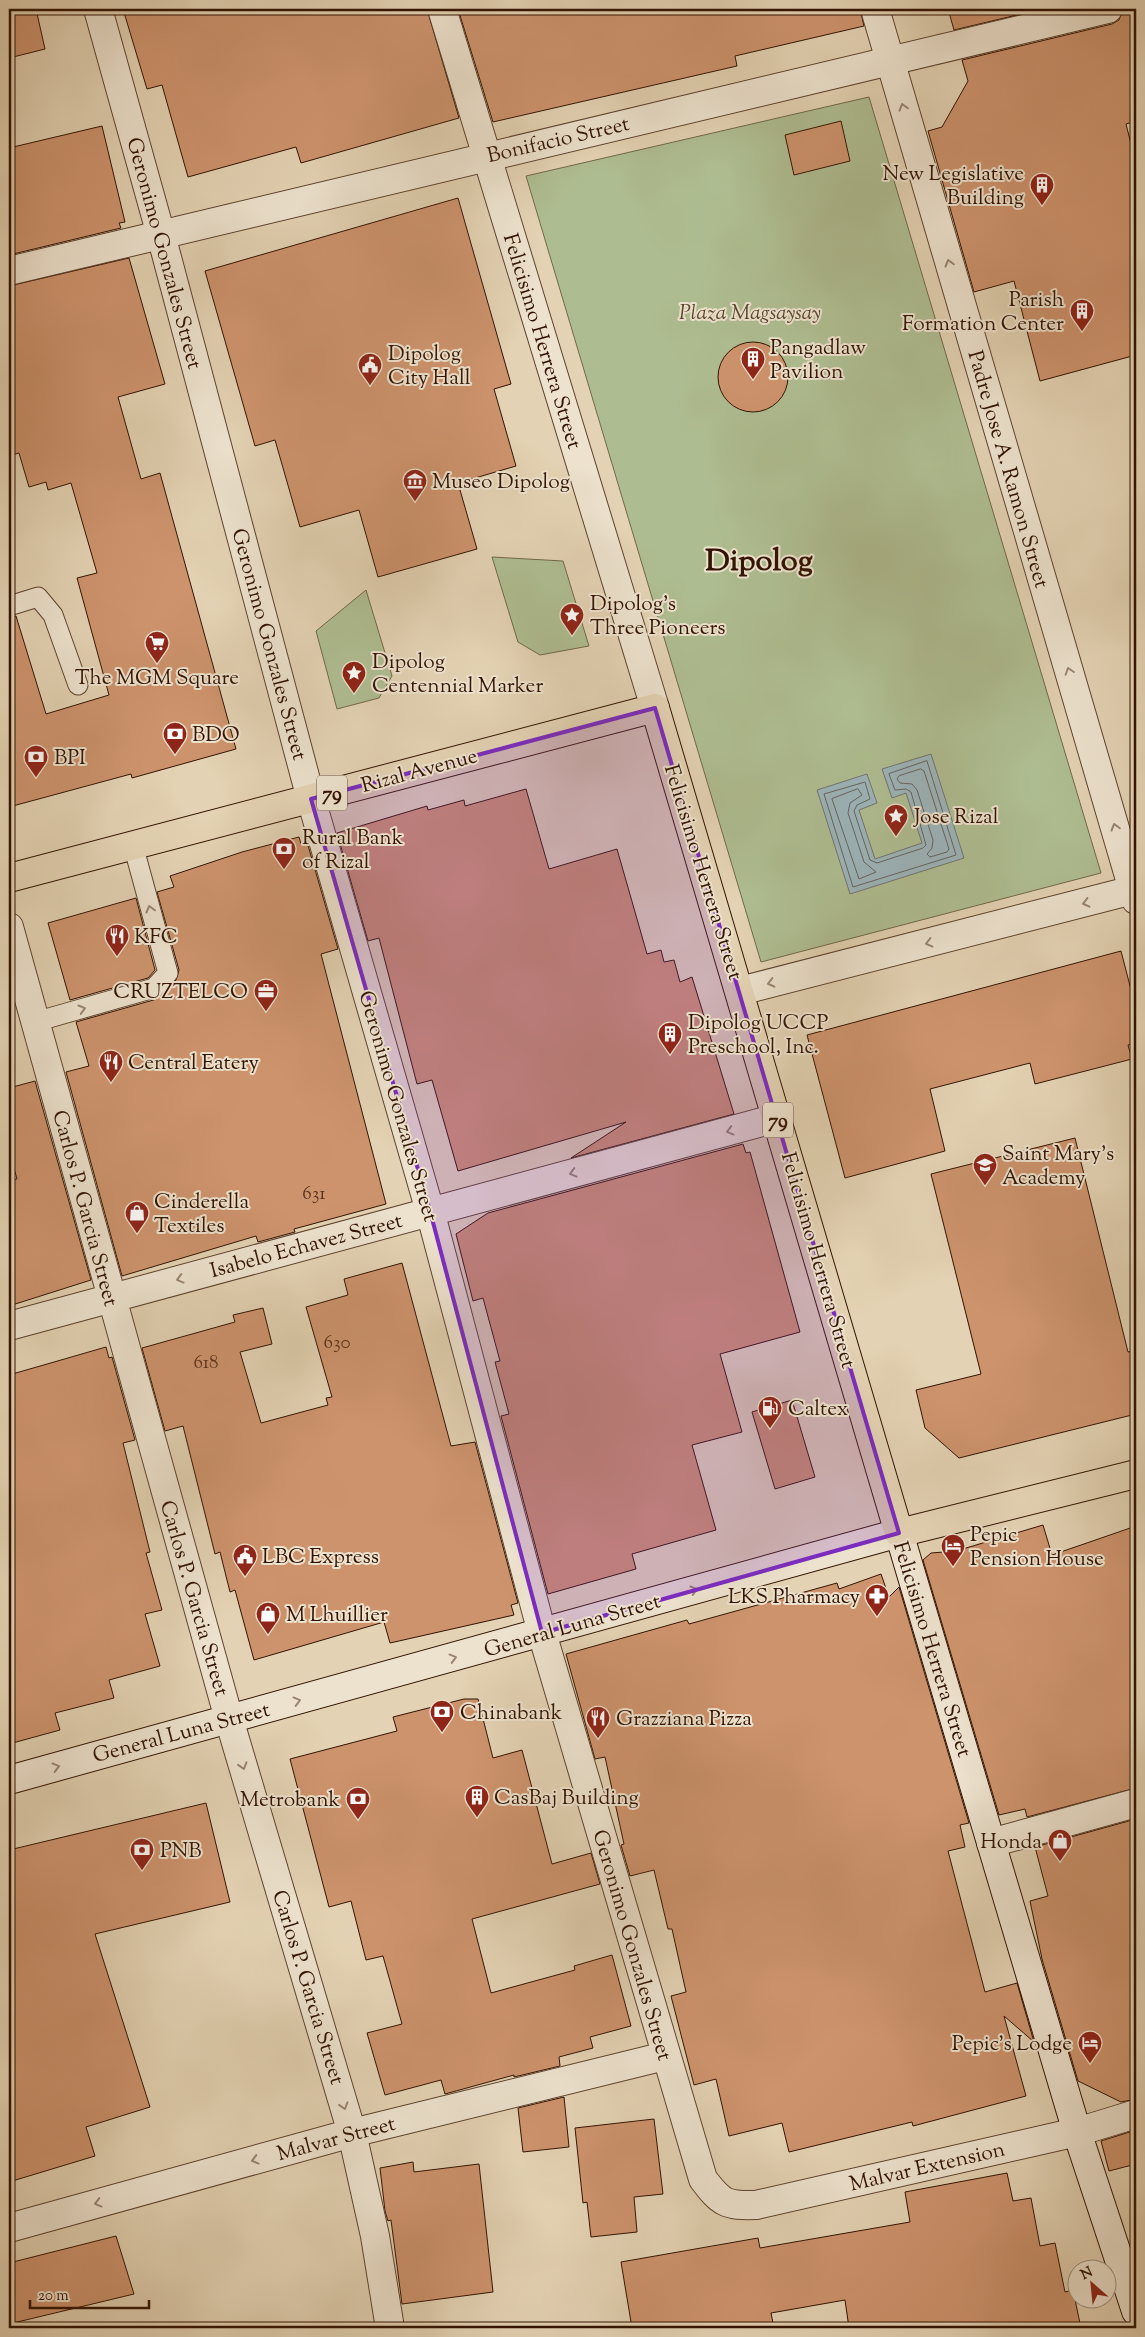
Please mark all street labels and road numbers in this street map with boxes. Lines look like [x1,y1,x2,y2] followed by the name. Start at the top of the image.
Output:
[484,110,633,172] street label: Bonifacio Street
[118,134,208,373] street label: Geronimo Gonzales Street
[494,230,588,453] street label: Felicisimo Herrera Street
[959,347,1055,592] street label: Padre Jose A. Ramon Street
[223,525,313,764] street label: Geronimo Gonzales Street
[358,742,481,802] street label: Rizal Avenue
[655,761,749,984] street label: Felicisimo Herrera Street
[317,776,347,810] road number: 79
[350,988,444,1226] street label: Geronimo Gonzales Street
[763,1102,793,1138] road number: 79
[43,1107,125,1310] street label: Carlos P. Garcia Street
[772,1149,862,1372] street label: Felicisimo Herrera Street
[207,1207,406,1287] street label: Isabelo Echavez Street
[151,1497,235,1700] street label: Carlos P. Garcia Street
[884,1538,978,1761] street label: Felicisimo Herrera Street
[481,1587,664,1666] street label: General Luna Street
[90,1696,273,1772] street label: General Luna Street
[584,1827,678,2065] street label: Geronimo Gonzales Street
[263,1887,351,2089] street label: Carlos P. Garcia Street
[274,2110,399,2170] street label: Malvar Street
[847,2135,1008,2200] street label: Malvar Extension

